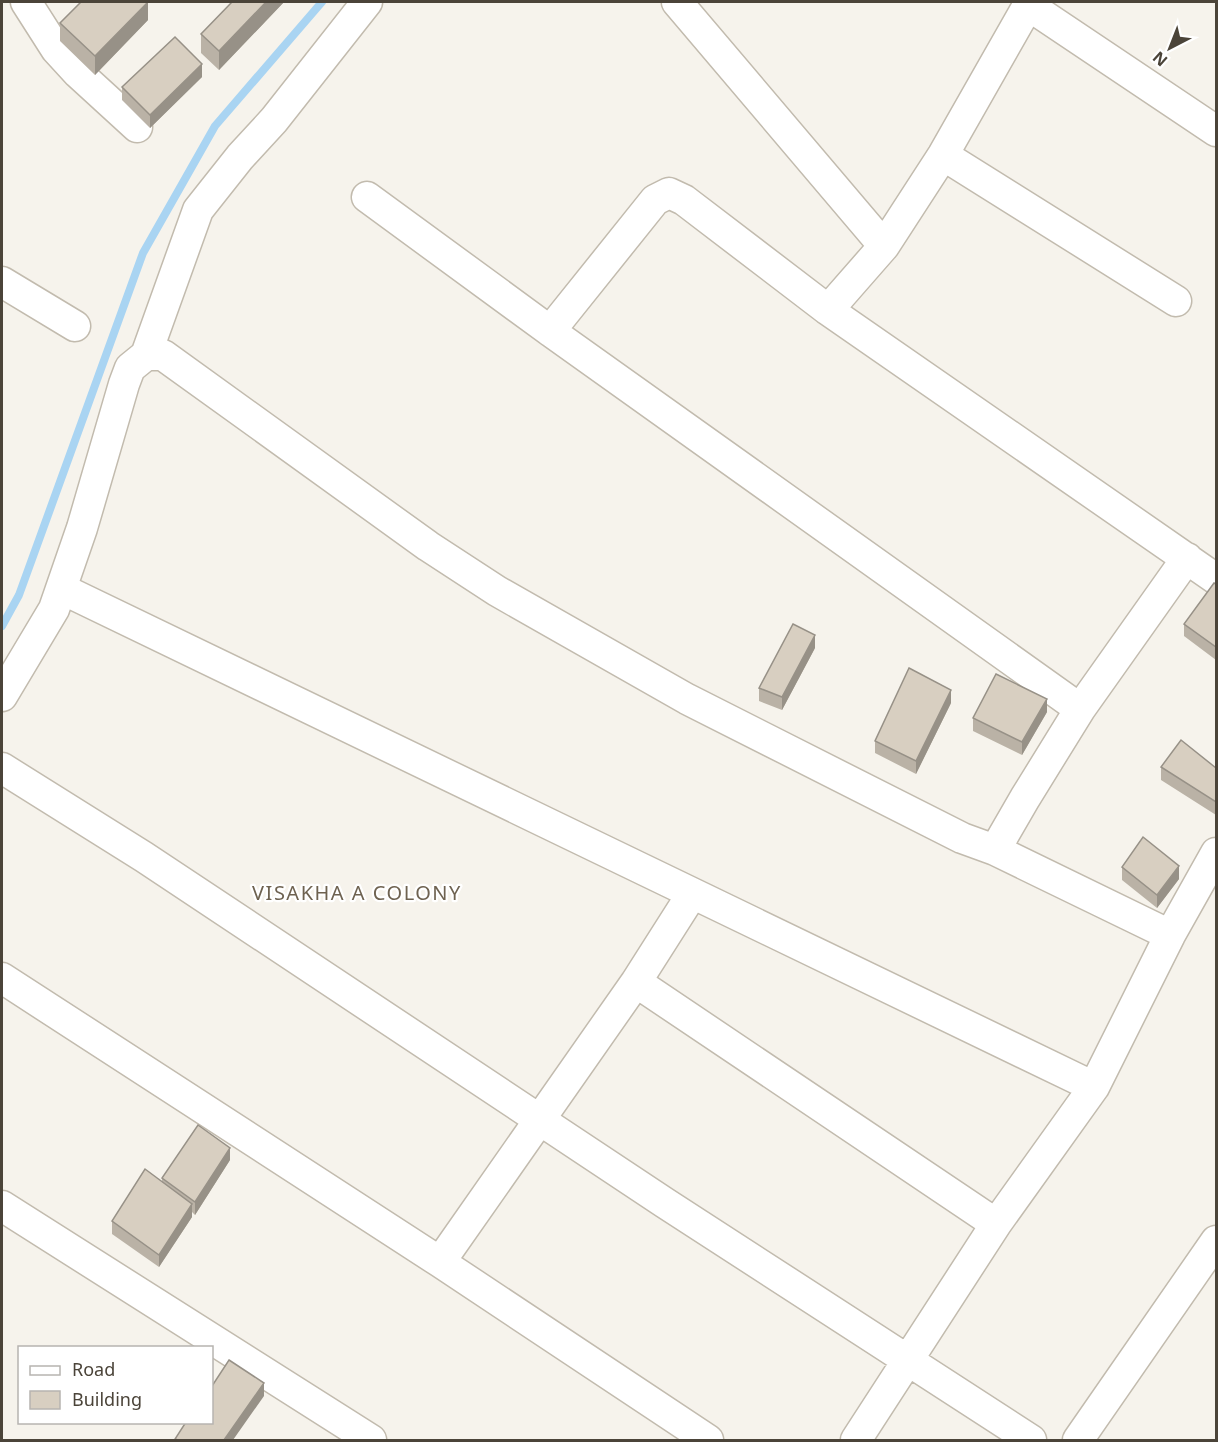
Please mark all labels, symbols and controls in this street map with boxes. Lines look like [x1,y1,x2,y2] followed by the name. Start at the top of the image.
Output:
[1140,18,1200,78] north arrow
[1148,47,1172,72] text: N
[252,879,462,906] district label: VISAKHA A COLONY
[18,1346,213,1424] legend
[72,1357,115,1381] text: Road
[72,1387,142,1411] text: Building

